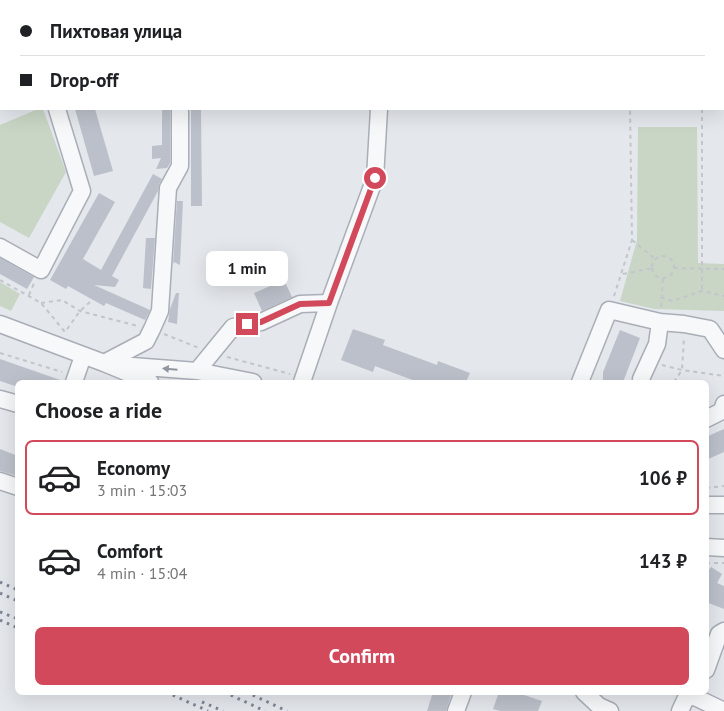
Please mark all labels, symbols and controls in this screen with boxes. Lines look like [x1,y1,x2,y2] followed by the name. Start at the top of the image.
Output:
[50,19,182,43] text: Пихтовая улица
[50,68,118,92] text: Drop-off
[364,167,386,189] route start
[206,252,288,286] callout: 1 min
[227,258,267,278] text: 1 min
[236,313,258,335] route end
[162,365,178,373] one-way arrow
[35,396,162,424] text: Choose a ride
[37,455,82,500] icon: car
[97,456,170,480] text: Economy
[639,466,687,490] text: 106 ₽
[97,480,187,500] text: 3 min · 15:03
[37,538,82,583] icon: car
[97,539,163,563] text: Comfort
[639,549,687,573] text: 143 ₽
[97,563,187,583] text: 4 min · 15:04
[35,627,689,685] button: Confirm

